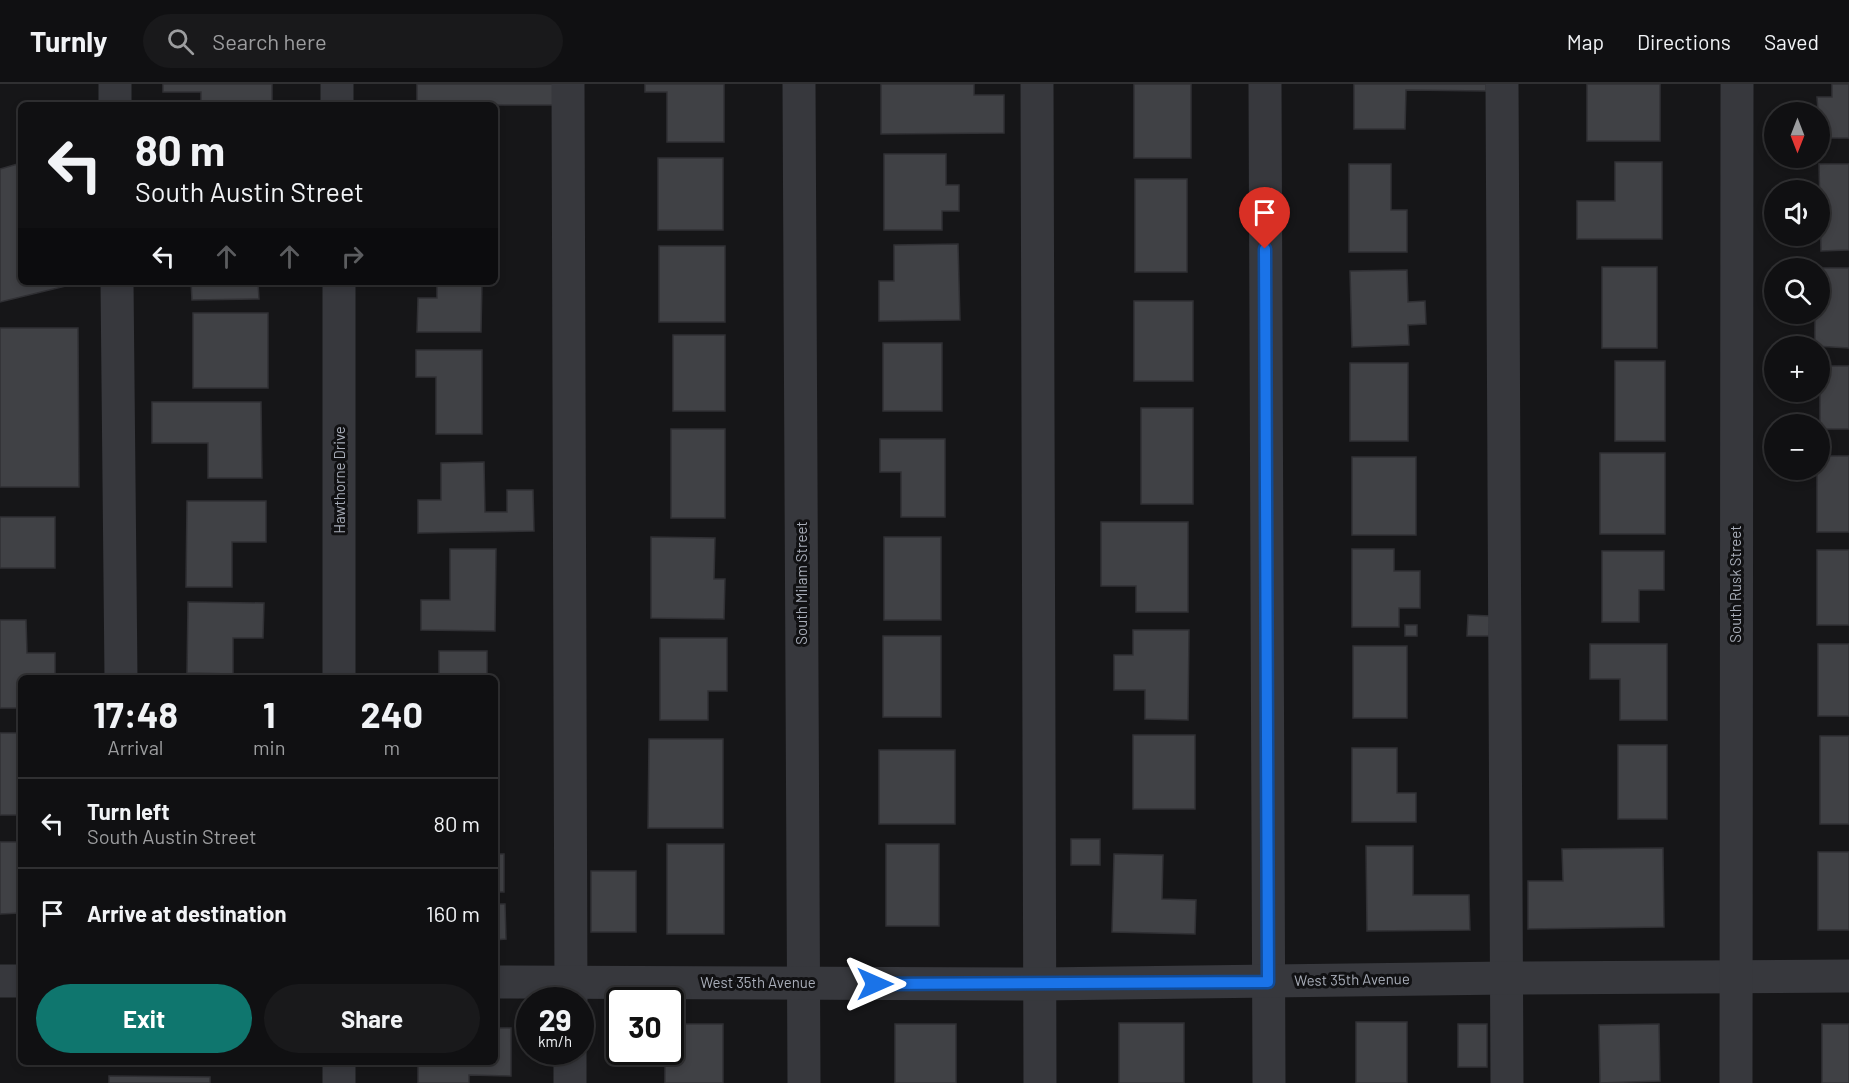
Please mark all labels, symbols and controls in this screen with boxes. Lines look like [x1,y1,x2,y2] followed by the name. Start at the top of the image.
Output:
[143,14,563,68] search box
[30,24,107,58] text: Turnly
[164,25,197,58] icon: search
[212,28,327,54] text: Search here
[1567,29,1604,54] text: Map
[1637,29,1731,54] text: Directions
[1764,29,1819,54] text: Saved
[1764,102,1830,168] north arrow
[1764,102,1830,480] map controls
[135,124,225,174] text: 80 m
[36,126,114,204] icon: left
[135,175,364,207] text: South Austin Street
[1764,180,1830,246] button: sound
[1239,187,1290,249] pin
[1248,196,1281,229] icon: arrive
[147,240,180,273] icon: left
[210,240,243,273] icon: ahead
[273,240,306,273] icon: ahead
[336,240,369,273] icon: right
[1764,258,1830,324] button: search
[1764,336,1830,402] button: +
[1764,414,1830,480] button: −
[330,426,348,534] street label: Hawthorne Drive
[792,521,810,645] street label: South Milam Street
[1726,525,1744,643] street label: South Rusk Street
[93,692,178,735] text: 17:48
[263,692,276,735] text: 1
[360,692,423,735] text: 240
[108,735,163,759] text: Arrival
[253,735,285,759] text: min
[383,735,400,759] text: m
[87,798,170,824] text: Turn left
[36,807,69,840] icon: left
[434,810,480,836] text: 80 m
[87,824,257,848] text: South Austin Street
[36,897,69,930] icon: arrive
[87,900,286,926] text: Arrive at destination
[426,900,480,926] text: 160 m
[843,952,907,1016] position arrow
[1294,969,1410,989] street label: West 35th Avenue
[700,973,816,991] street label: West 35th Avenue
[36,984,252,1053] button: Exit
[264,984,480,1053] button: Share
[606,987,684,1065] speed limit sign: 30
[539,1001,571,1037] text: 29
[538,1032,572,1050] text: km/h

